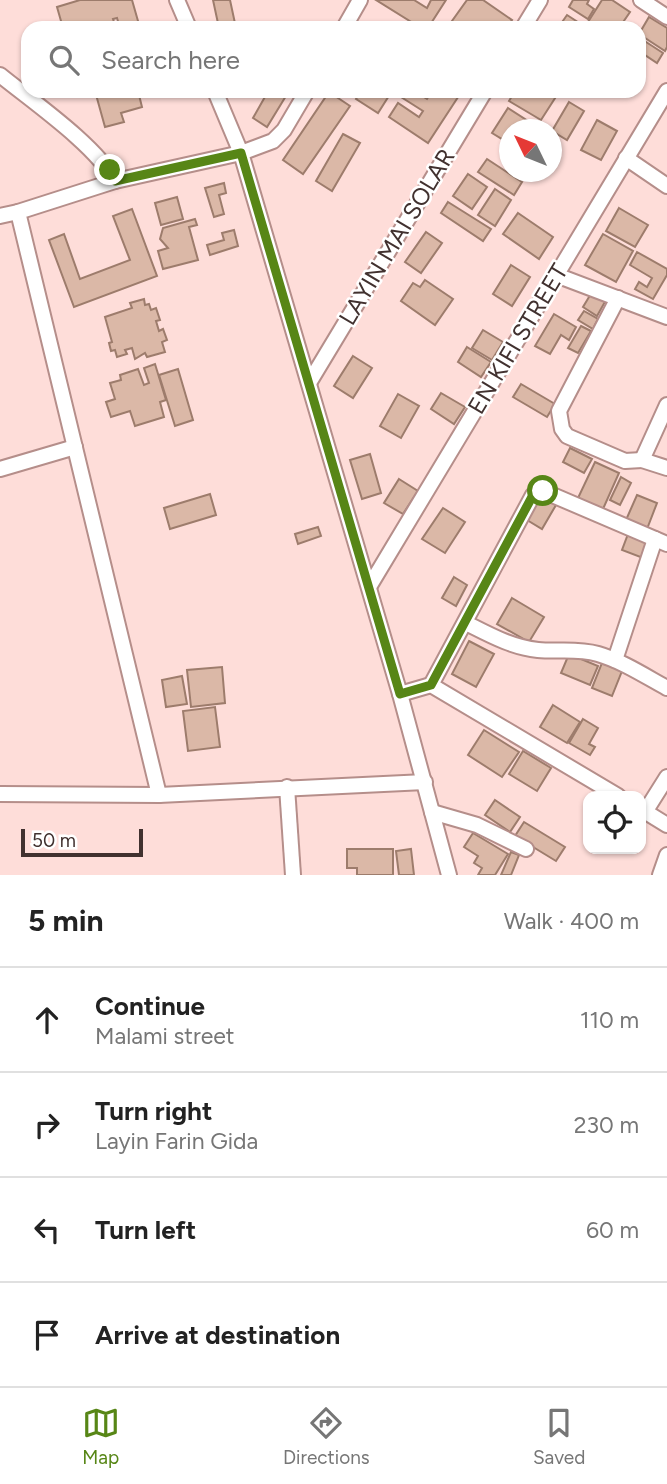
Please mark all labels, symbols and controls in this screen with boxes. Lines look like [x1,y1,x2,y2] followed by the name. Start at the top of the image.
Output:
[21,21,646,98] search box
[45,41,83,79] icon: search
[101,44,240,76] text: Search here
[499,119,562,182] north arrow
[333,144,461,330] street label: LAYIN MAI SOLAR
[94,154,125,185] route end
[461,258,574,419] street label: EN KIFI STREET
[527,475,558,506] route start
[583,791,646,854] map controls
[583,791,646,854] button: locate
[21,826,144,858] scale bar
[32,829,76,852] text: 50 m
[28,902,104,939] text: 5 min
[504,907,639,935] text: Walk · 400 m
[95,990,205,1022] text: Continue
[28,1001,66,1039] icon: ahead
[580,1006,639,1034] text: 110 m
[95,1022,235,1050] text: Malami street
[95,1095,212,1127] text: Turn right
[28,1106,66,1144] icon: right
[574,1111,639,1139] text: 230 m
[95,1127,258,1155] text: Layin Farin Gida
[28,1211,66,1249] icon: left
[95,1214,196,1246] text: Turn left
[586,1216,639,1244] text: 60 m
[28,1316,66,1354] icon: arrive
[95,1319,340,1351] text: Arrive at destination
[82,1404,120,1469] tab: Map
[283,1404,370,1469] tab: Directions
[533,1404,585,1469] tab: Saved

